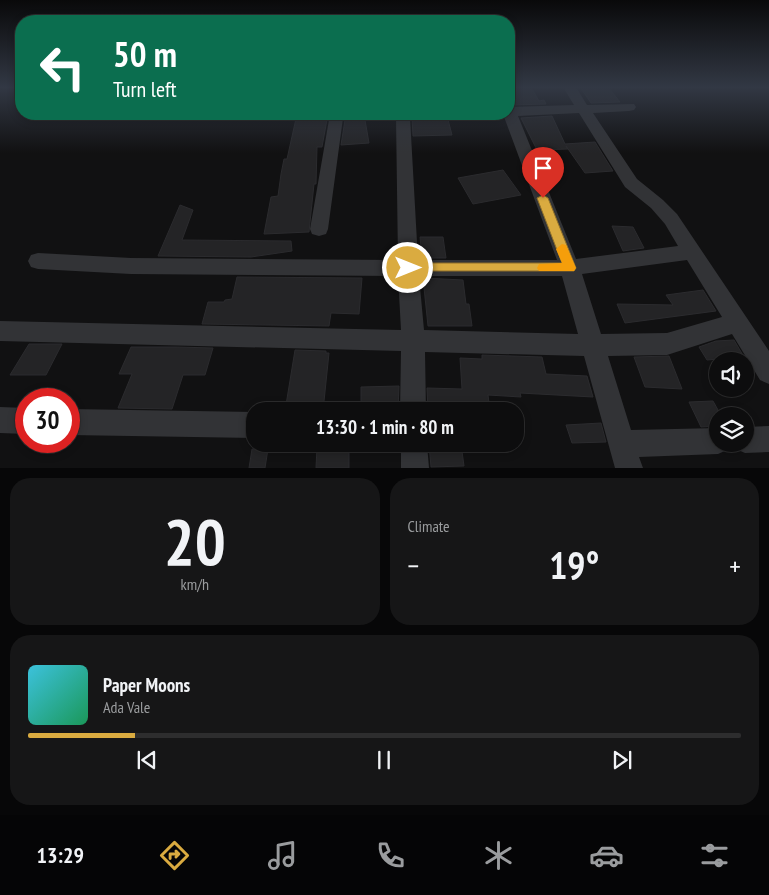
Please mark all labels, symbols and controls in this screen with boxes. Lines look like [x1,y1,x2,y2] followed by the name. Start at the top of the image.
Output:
[113,31,177,77] text: 50 m
[30,35,95,100] icon: left
[113,75,177,103] text: Turn left
[522,147,564,198] pin
[529,154,557,182] icon: arrive
[381,241,433,293] position arrow
[709,352,754,452] map controls
[709,352,754,397] button: sound
[15,388,80,453] speed limit sign: 30
[709,407,754,452] button: layers
[316,415,454,439] text: 13:30 · 1 min · 80 m
[164,499,226,583] text: 20
[408,516,450,536] text: Climate
[549,540,599,589] text: 19°
[408,547,419,584] text: −
[729,547,741,584] text: +
[181,574,209,594] text: km/h
[103,673,190,697] text: Paper Moons
[103,697,150,717] text: Ada Vale
[133,746,161,774] icon: previous
[370,746,398,774] icon: pause
[608,746,636,774] icon: next
[157,838,192,873] icon: directions
[265,838,300,873] icon: music
[373,838,408,873] icon: phone
[481,838,516,873] icon: climate
[589,838,624,873] icon: car
[697,838,732,873] icon: filters
[37,841,84,869] text: 13:29

